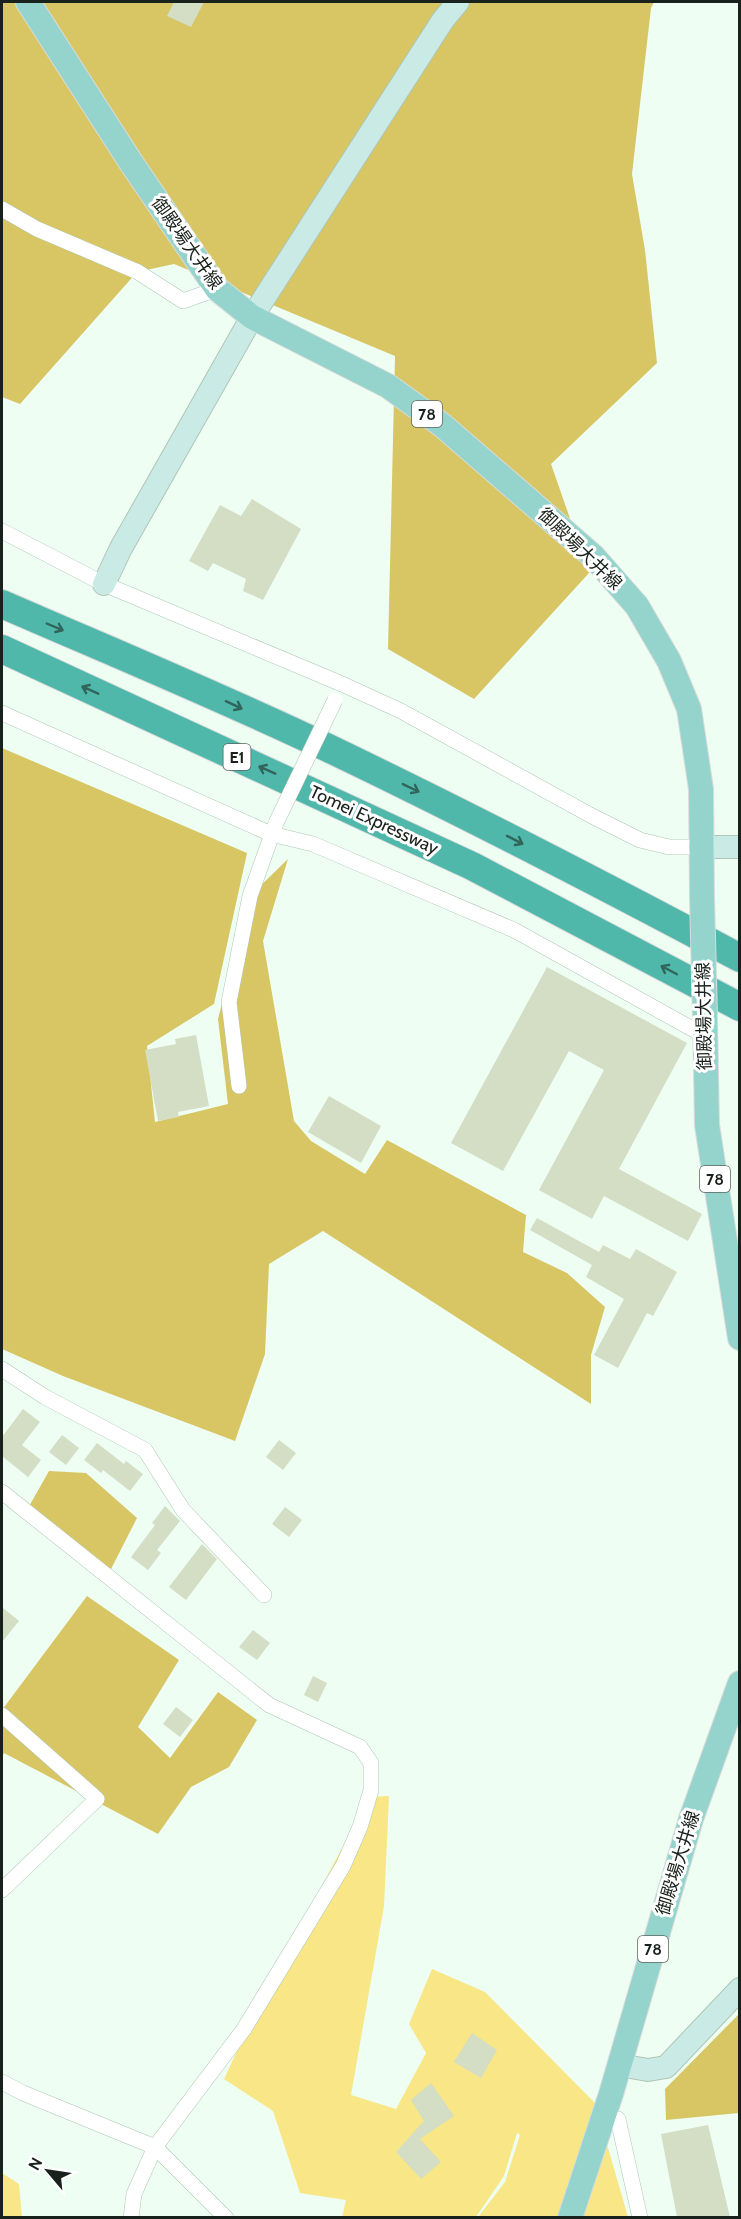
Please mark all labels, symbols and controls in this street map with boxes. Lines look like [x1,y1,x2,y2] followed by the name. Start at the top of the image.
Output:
[147,192,227,294] street label: 御殿場大井線
[412,401,442,427] road number: 78
[534,504,626,594] street label: 御殿場大井線
[46,622,64,634] one-way arrow
[81,683,99,695] one-way arrow
[225,699,243,711] one-way arrow
[224,744,250,770] road number: E1
[259,764,277,776] one-way arrow
[306,781,442,859] street label: Tomei Expressway
[401,783,419,795] one-way arrow
[506,835,524,847] one-way arrow
[692,962,716,1070] street label: 御殿場大井線
[661,964,678,976] one-way arrow
[700,1166,730,1192] road number: 78
[652,1808,704,1918] street label: 御殿場大井線
[638,1936,668,1962] road number: 78
[18,2141,78,2201] north arrow
[24,2154,46,2174] text: N

